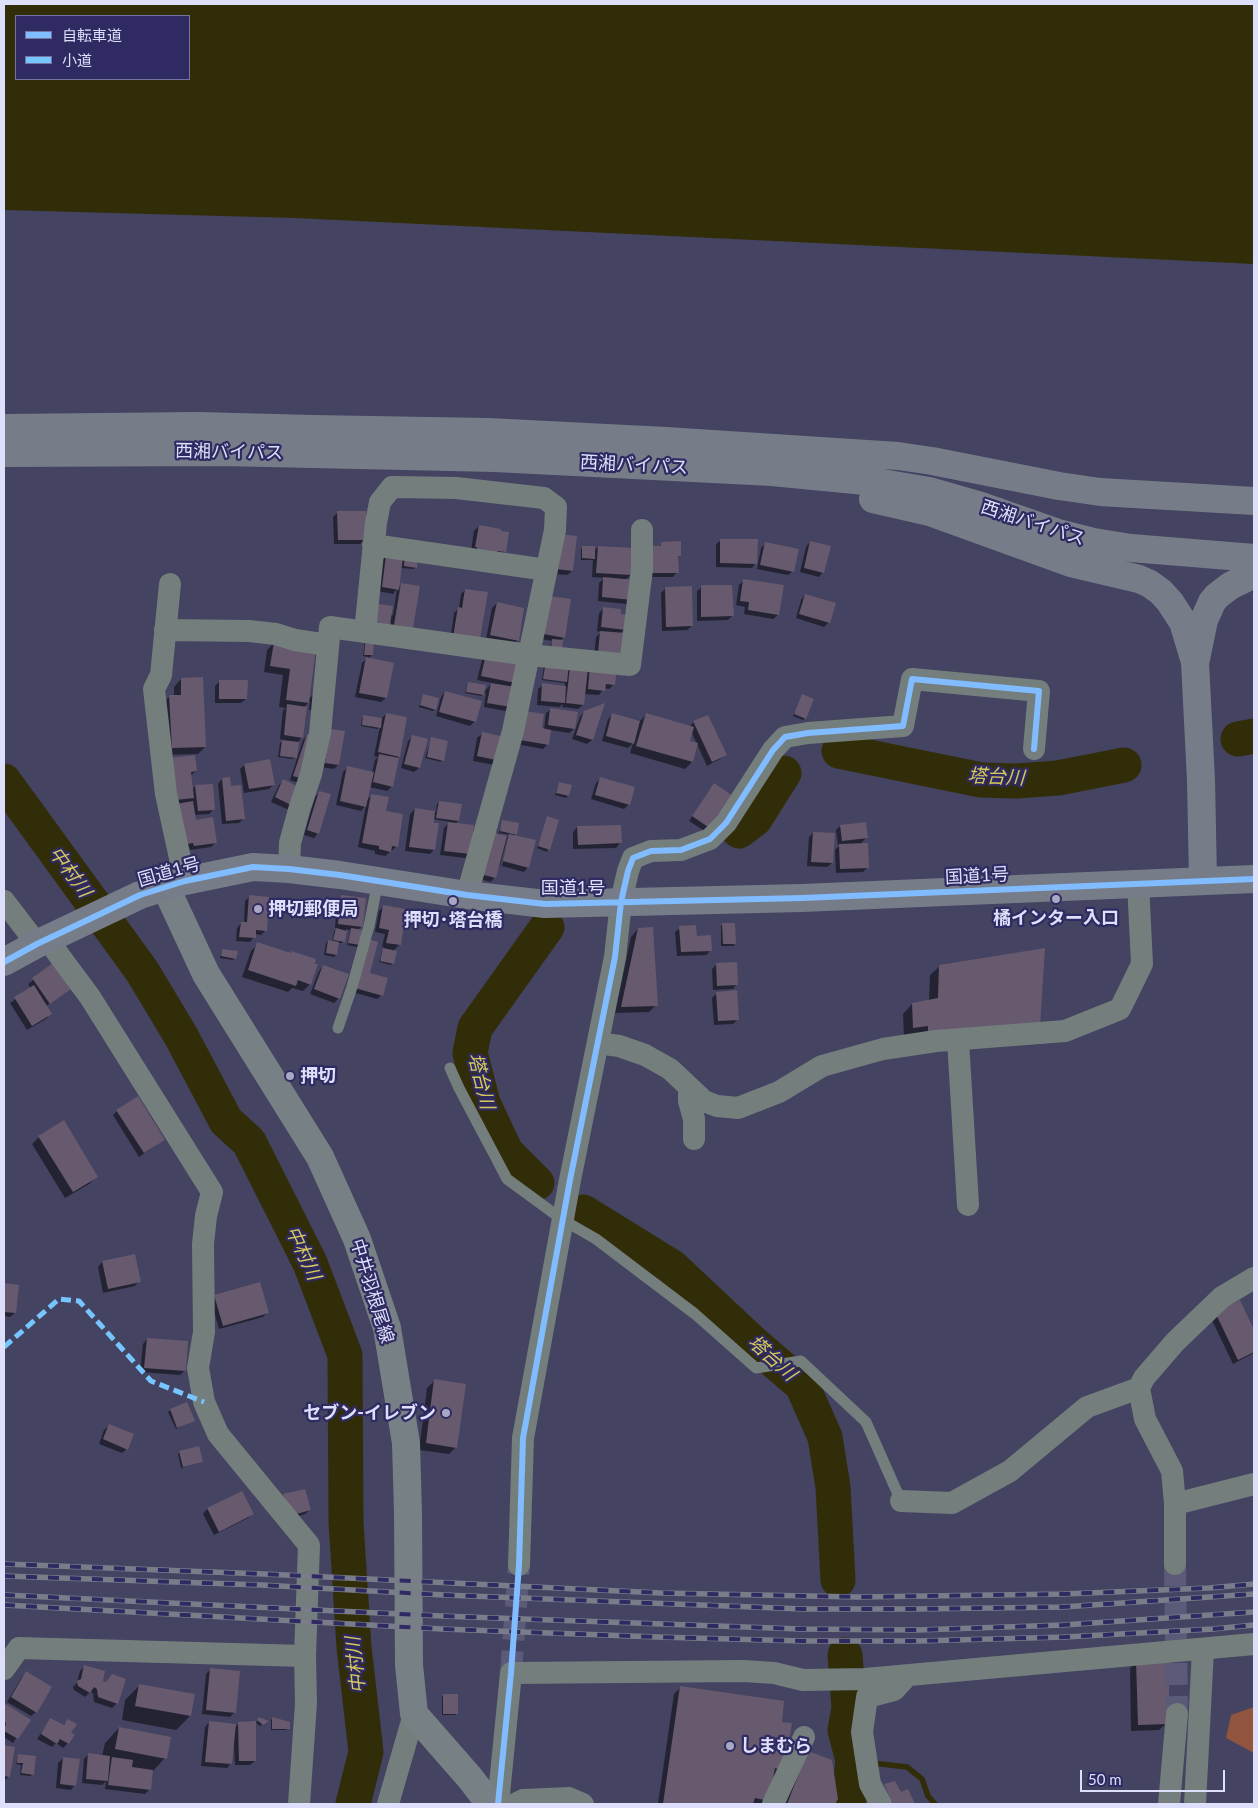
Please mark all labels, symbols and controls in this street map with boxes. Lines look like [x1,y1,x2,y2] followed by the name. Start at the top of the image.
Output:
[15,15,190,80] legend
[62,26,122,44] text: 自転車道
[62,51,92,69] text: 小道
[175,440,283,464] street label: 西湘バイパス
[580,451,688,479] street label: 西湘バイパス
[978,496,1088,550] street label: 西湘バイパス
[967,764,1025,790] water label: 塔台川
[44,842,96,902] water label: 中村川
[135,853,203,891] street label: 国道1号
[944,864,1010,888] street label: 国道1号
[541,877,605,899] street label: 国道1号
[1050,893,1062,905] marker: 橘インター入口
[447,895,459,907] marker: 押切･塔台橋
[268,898,358,920] place label: 押切郵便局
[252,903,264,915] marker: 押切郵便局
[993,907,1119,929] place label: 橘インター入口
[404,909,502,931] place label: 押切･塔台橋
[463,1051,499,1111] water label: 塔台川
[300,1065,336,1087] place label: 押切
[284,1070,296,1082] marker: 押切
[281,1222,325,1284] water label: 中村川
[346,1236,398,1346] street label: 中井羽根尾線
[743,1330,801,1386] water label: 塔台川
[303,1402,436,1424] place label: セブン-イレブン
[440,1407,452,1419] marker: セブン-イレブン
[342,1635,370,1695] water label: 中村川
[740,1735,812,1757] place label: しまむら
[724,1740,736,1752] marker: しまむら
[1083,1760,1228,1792] scale bar
[1088,1770,1122,1788] text: 50 m

